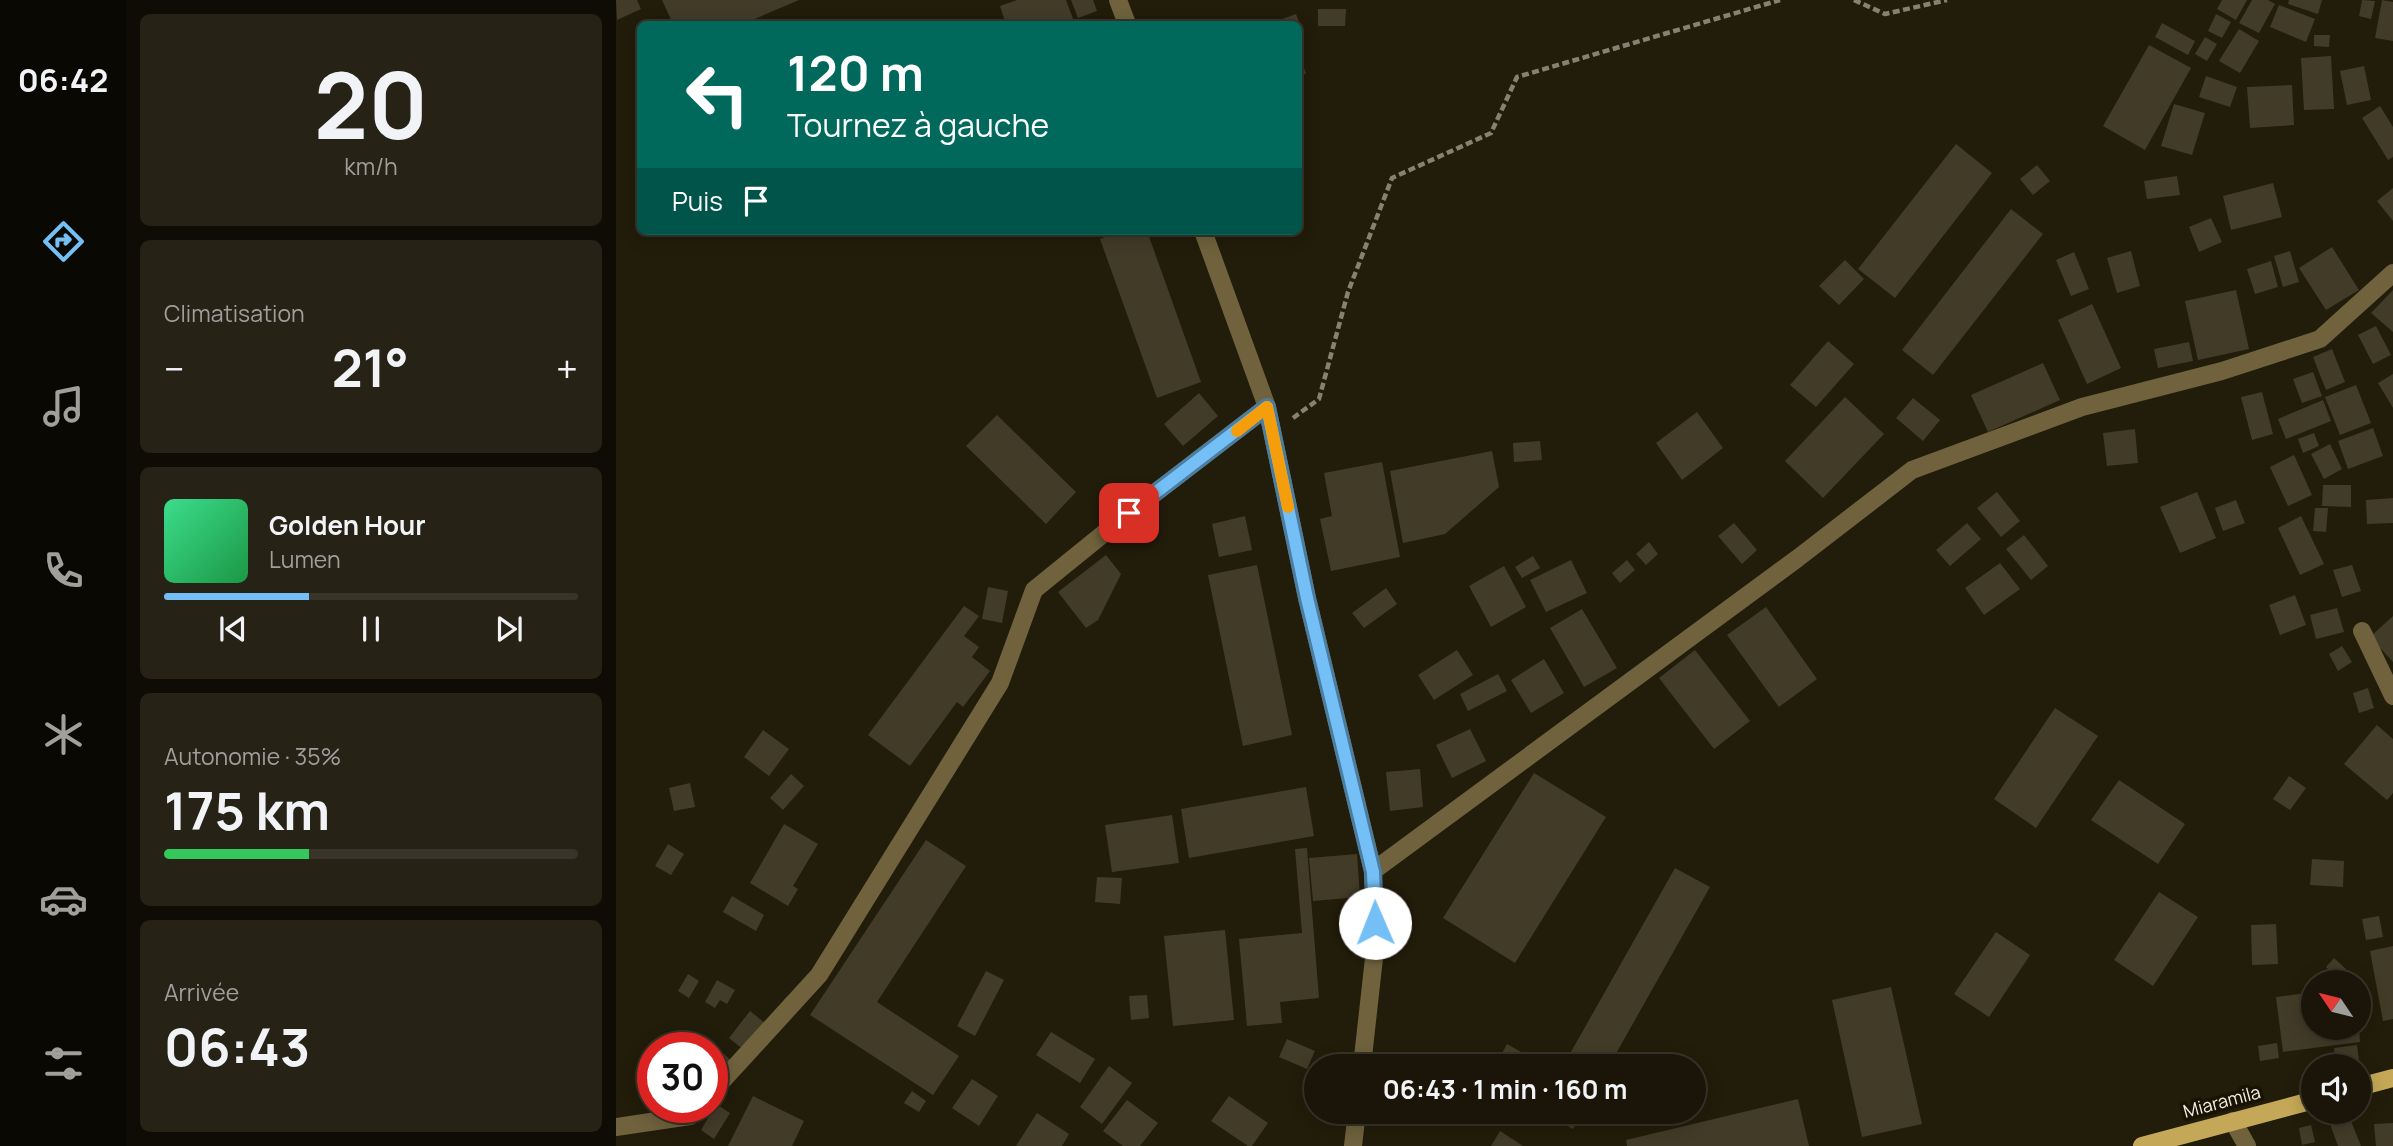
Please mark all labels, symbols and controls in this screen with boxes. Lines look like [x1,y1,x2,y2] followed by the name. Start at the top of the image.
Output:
[787,39,924,106] text: 120 m
[314,42,428,166] text: 20
[672,49,763,140] icon: left
[18,58,108,102] text: 06:42
[787,103,1049,147] text: Tournez à gauche
[344,150,398,182] text: km/h
[737,182,775,220] icon: arrive
[672,183,723,219] text: Puis
[39,217,88,266] icon: directions
[164,297,305,329] text: Climatisation
[332,332,409,403] text: 21°
[164,342,185,394] text: −
[556,342,578,394] text: +
[39,382,88,431] icon: music
[1099,483,1159,543] pin
[1110,494,1148,532] icon: arrive
[269,507,426,543] text: Golden Hour
[269,543,341,575] text: Lumen
[39,546,88,595] icon: phone
[214,610,252,648] icon: previous
[352,610,390,648] icon: pause
[490,610,528,648] icon: next
[39,710,88,759] icon: climate
[164,740,341,772] text: Autonomie · 35%
[164,775,330,846] text: 175 km
[39,875,88,924] icon: car
[1338,886,1412,960] position arrow
[2301,970,2371,1040] north arrow
[2301,970,2371,1124] map controls
[164,976,239,1008] text: Arrivée
[164,1011,310,1082] text: 06:43
[637,1032,728,1123] speed limit sign: 30
[39,1039,88,1088] icon: filters
[2301,1054,2371,1124] button: sound
[1383,1071,1627,1107] text: 06:43 · 1 min · 160 m
[2180,1079,2263,1123] street label: Miaramila

